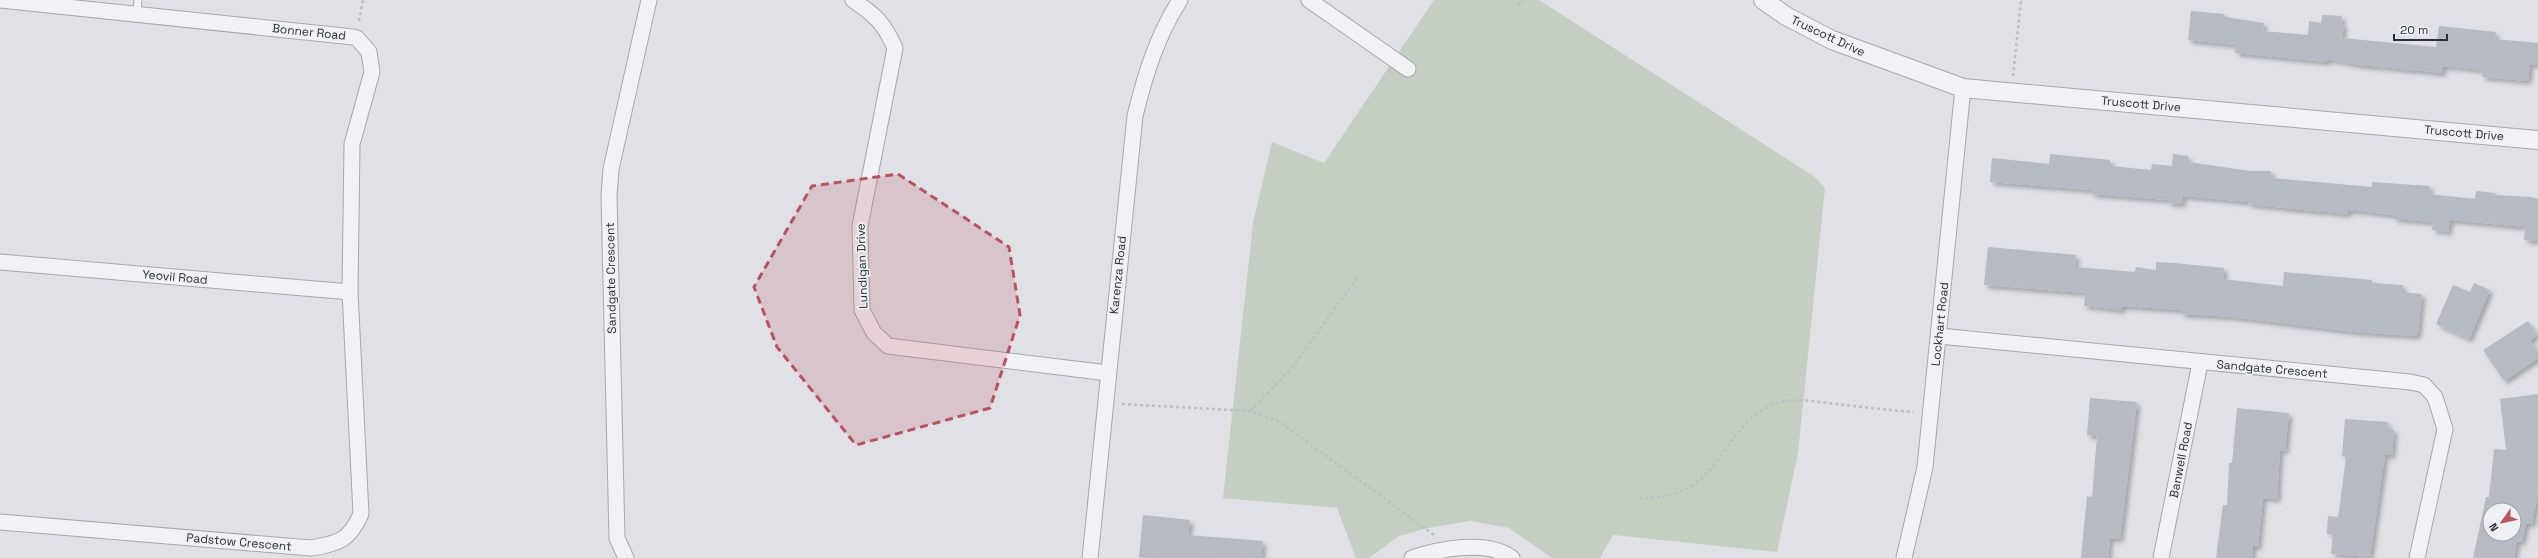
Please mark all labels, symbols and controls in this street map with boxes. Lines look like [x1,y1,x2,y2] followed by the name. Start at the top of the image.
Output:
[1788,12,1868,60] street label: Truscott Drive
[2394,16,2447,42] scale bar
[271,20,347,44] street label: Bonner Road
[2400,22,2428,38] text: 20 m
[2100,93,2182,115] street label: Truscott Drive
[2423,122,2505,144] street label: Truscott Drive
[602,222,620,334] street label: Sandgate Crescent
[853,223,871,309] street label: Lundigan Drive
[1106,235,1130,315] street label: Karenza Road
[142,266,208,288] street label: Yeovil Road
[1928,281,1952,367] street label: Lockhart Road
[2216,356,2328,382] street label: Sandgate Crescent
[2166,421,2196,499] street label: Banwell Road
[2482,502,2522,542] north arrow
[2486,521,2501,534] text: N
[186,529,292,555] street label: Padstow Crescent

